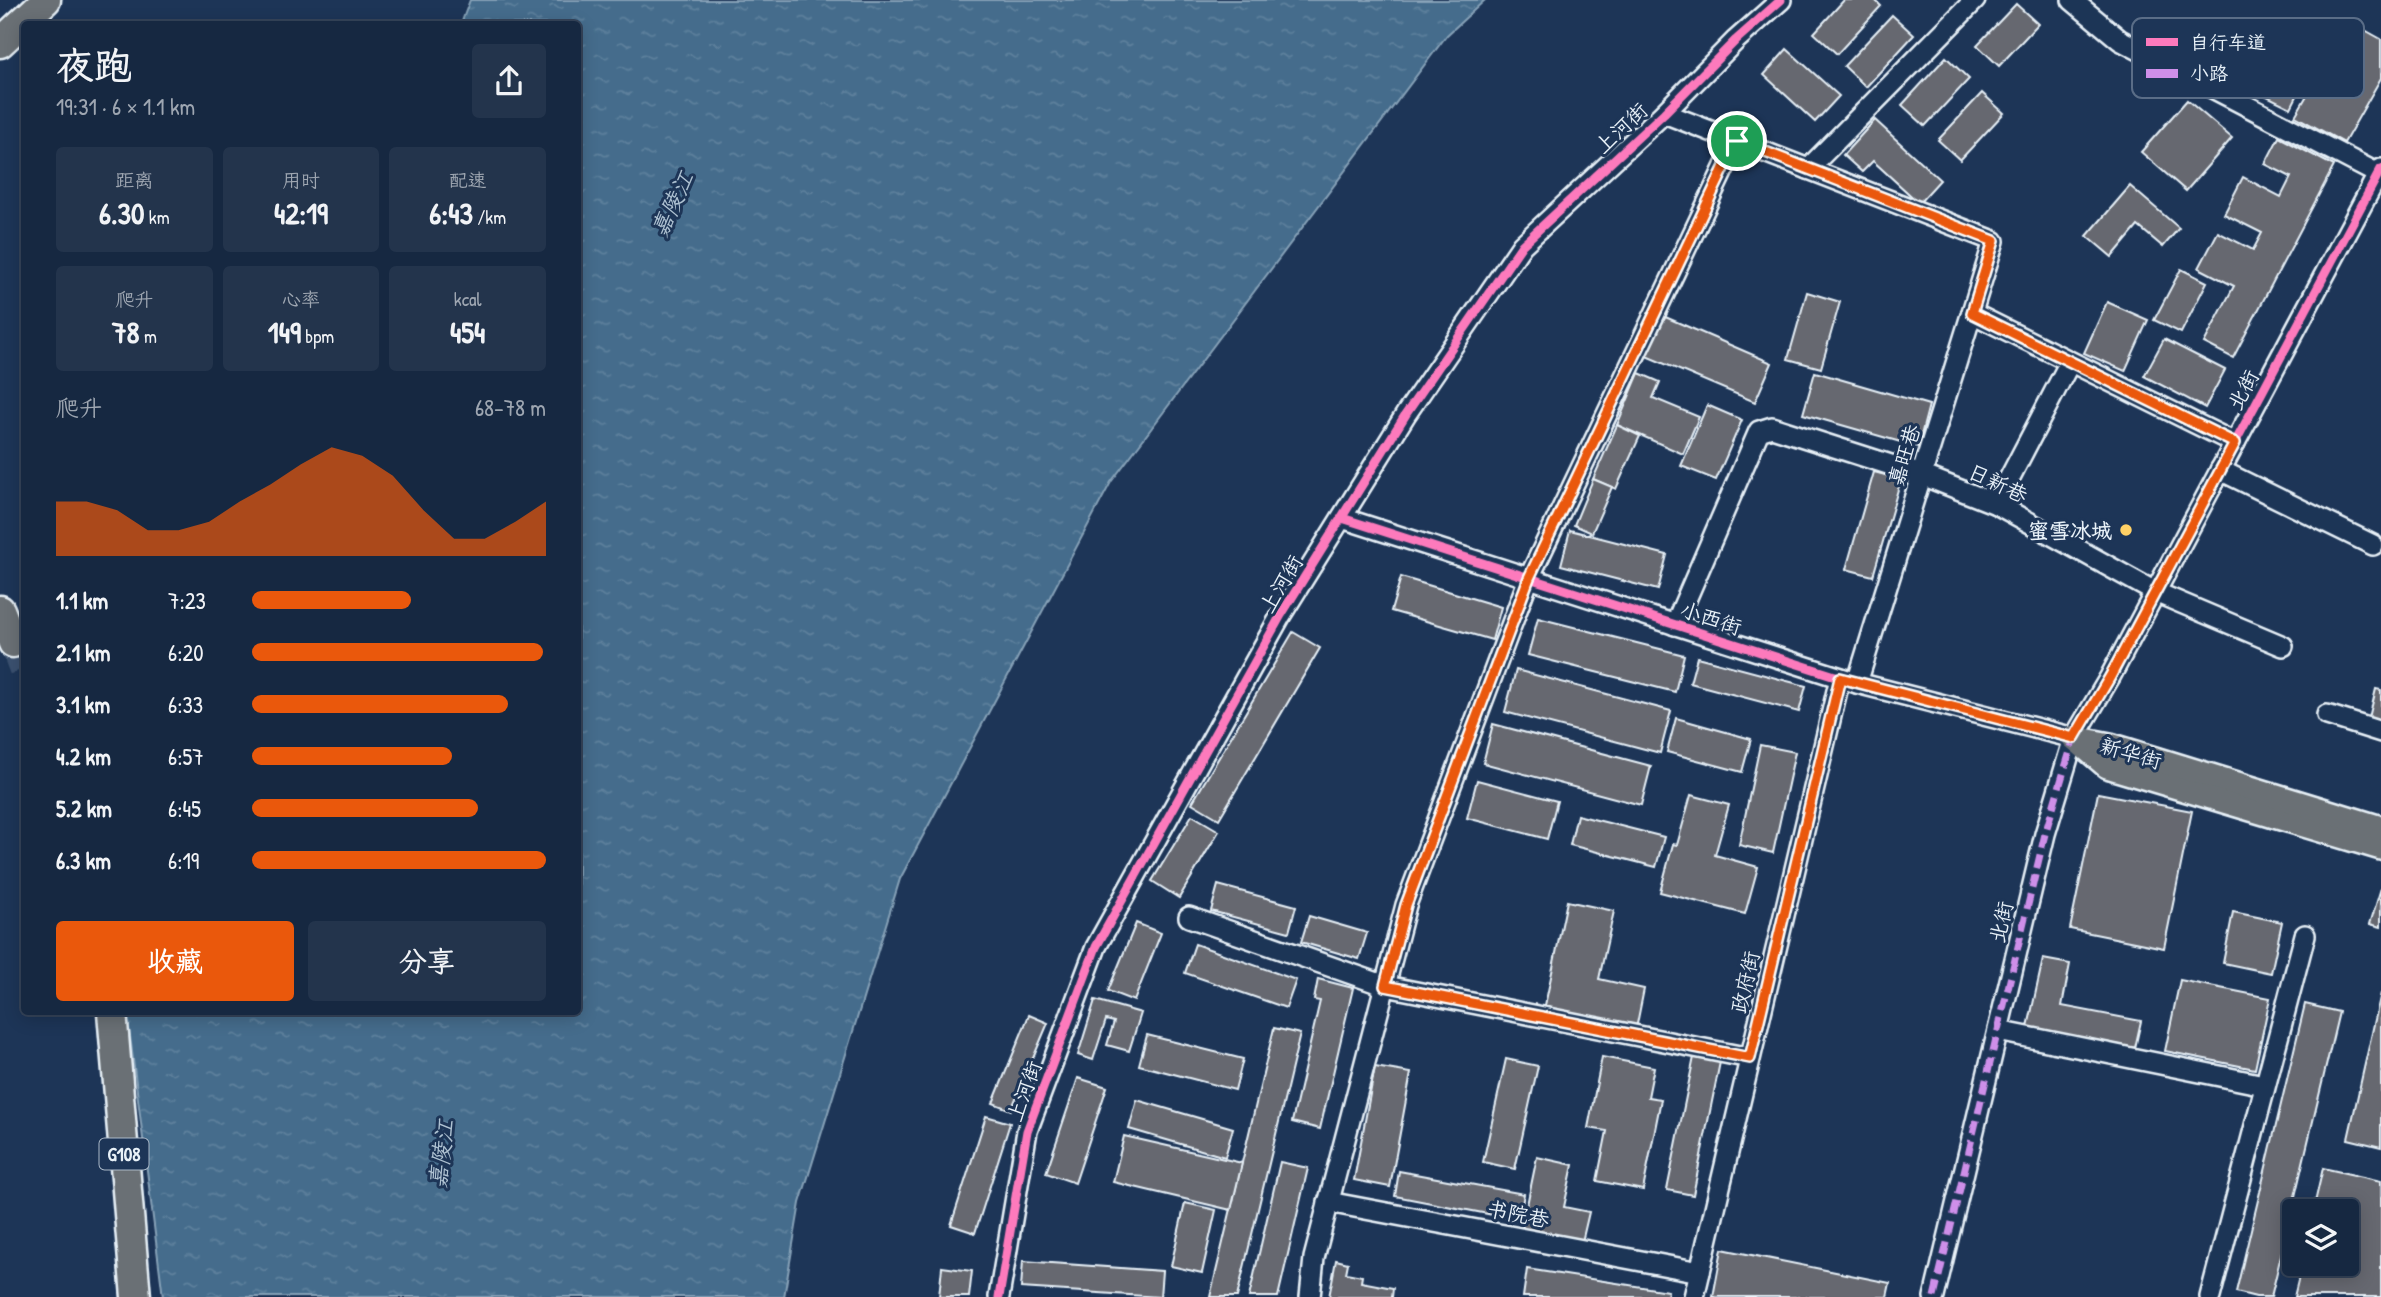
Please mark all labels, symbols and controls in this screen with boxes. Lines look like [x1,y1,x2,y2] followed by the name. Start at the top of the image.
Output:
[2132,18,2364,98] legend
[2190,29,2266,55] text: 自行车道
[56,39,132,91] text: 夜跑
[472,44,546,118] button: share
[2190,60,2228,86] text: 小路
[56,91,195,122] text: 19:31 · 6 × 1.1 km
[1588,96,1654,160] street label: 上河街
[1707,111,1767,171] pin
[1718,122,1756,160] icon: arrive
[643,165,701,242] water label: 嘉陵江
[115,167,153,193] text: 距离
[282,167,320,193] text: 用时
[449,167,487,193] text: 配速
[99,193,144,233] text: 6.30
[274,193,328,233] text: 42:19
[429,193,473,233] text: 6:43
[144,204,170,230] text: km
[473,204,506,230] text: /km
[115,286,153,312] text: 爬升
[282,286,320,312] text: 心率
[454,286,482,312] text: kcal
[112,312,140,352] text: 78
[268,312,301,352] text: 149
[450,312,485,352] text: 454
[140,323,157,349] text: m
[301,323,334,349] text: bpm
[2220,365,2266,415] street label: 北街
[56,392,102,423] text: 爬升
[475,392,546,423] text: 68–78 m
[1881,421,1927,489] street label: 嘉旺巷
[1963,457,2033,509] street label: 日新巷
[2028,516,2112,545] place label: 蜜雪冰城
[2118,522,2134,538] marker: 蜜雪冰城
[1252,550,1310,618] street label: 上河街
[56,585,108,616] text: 1.1 km
[168,585,206,616] text: 7:23
[1677,594,1745,642] street label: 小西街
[56,637,111,668] text: 2.1 km
[168,637,204,668] text: 6:20
[56,689,110,720] text: 3.1 km
[168,689,203,720] text: 6:33
[2097,730,2165,776] street label: 新华街
[56,741,111,772] text: 4.2 km
[168,741,204,772] text: 6:57
[56,793,112,824] text: 5.2 km
[168,793,201,824] text: 6:45
[56,845,111,876] text: 6.3 km
[168,845,199,876] text: 6:19
[1982,898,2020,946] street label: 北街
[56,921,294,1001] button: 收藏
[308,921,546,1001] button: 分享
[1724,948,1766,1016] street label: 政府街
[1000,1056,1048,1126] street label: 上河街
[421,1117,461,1190] water label: 嘉陵江
[100,1138,148,1170] road number: G108
[1484,1194,1552,1234] street label: 书院巷
[2282,1199,2359,1276] map controls
[2282,1199,2359,1276] button: layers

